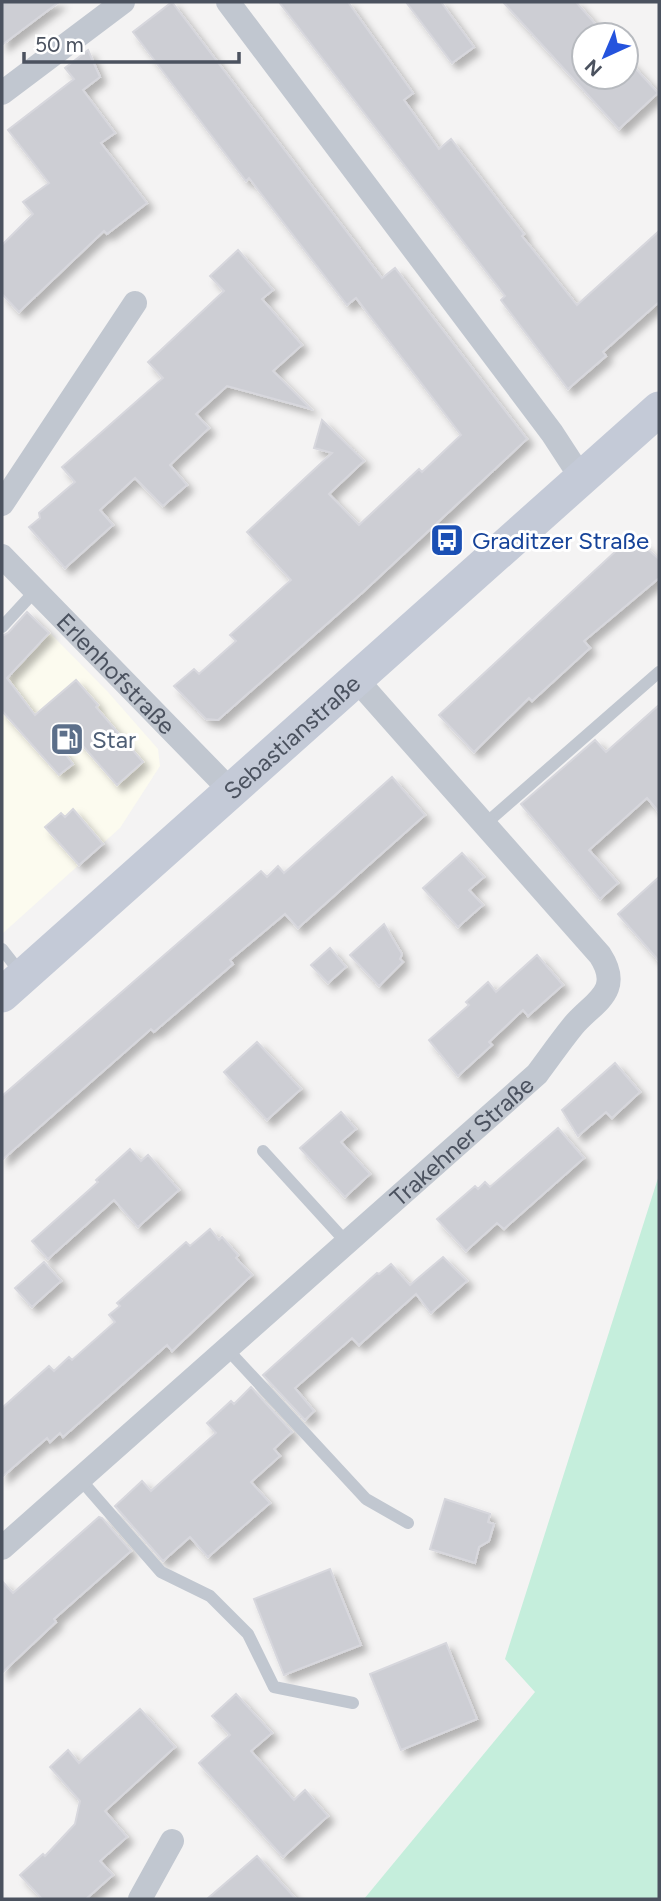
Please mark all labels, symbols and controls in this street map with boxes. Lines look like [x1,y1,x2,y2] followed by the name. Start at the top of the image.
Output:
[24,21,240,65] scale bar
[570,21,640,91] north arrow
[35,32,84,57] text: 50 m
[580,54,607,81] text: N
[428,521,466,559] bus stop icon: Graditzer Straße
[472,526,649,555] place label: Graditzer Straße
[51,607,182,740] street label: Erlenhofstraße
[217,668,366,805] street label: Sebastianstraße
[48,720,86,758] fuel station icon: Star
[92,725,136,754] place label: Star
[384,1070,539,1212] street label: Trakehner Straße

